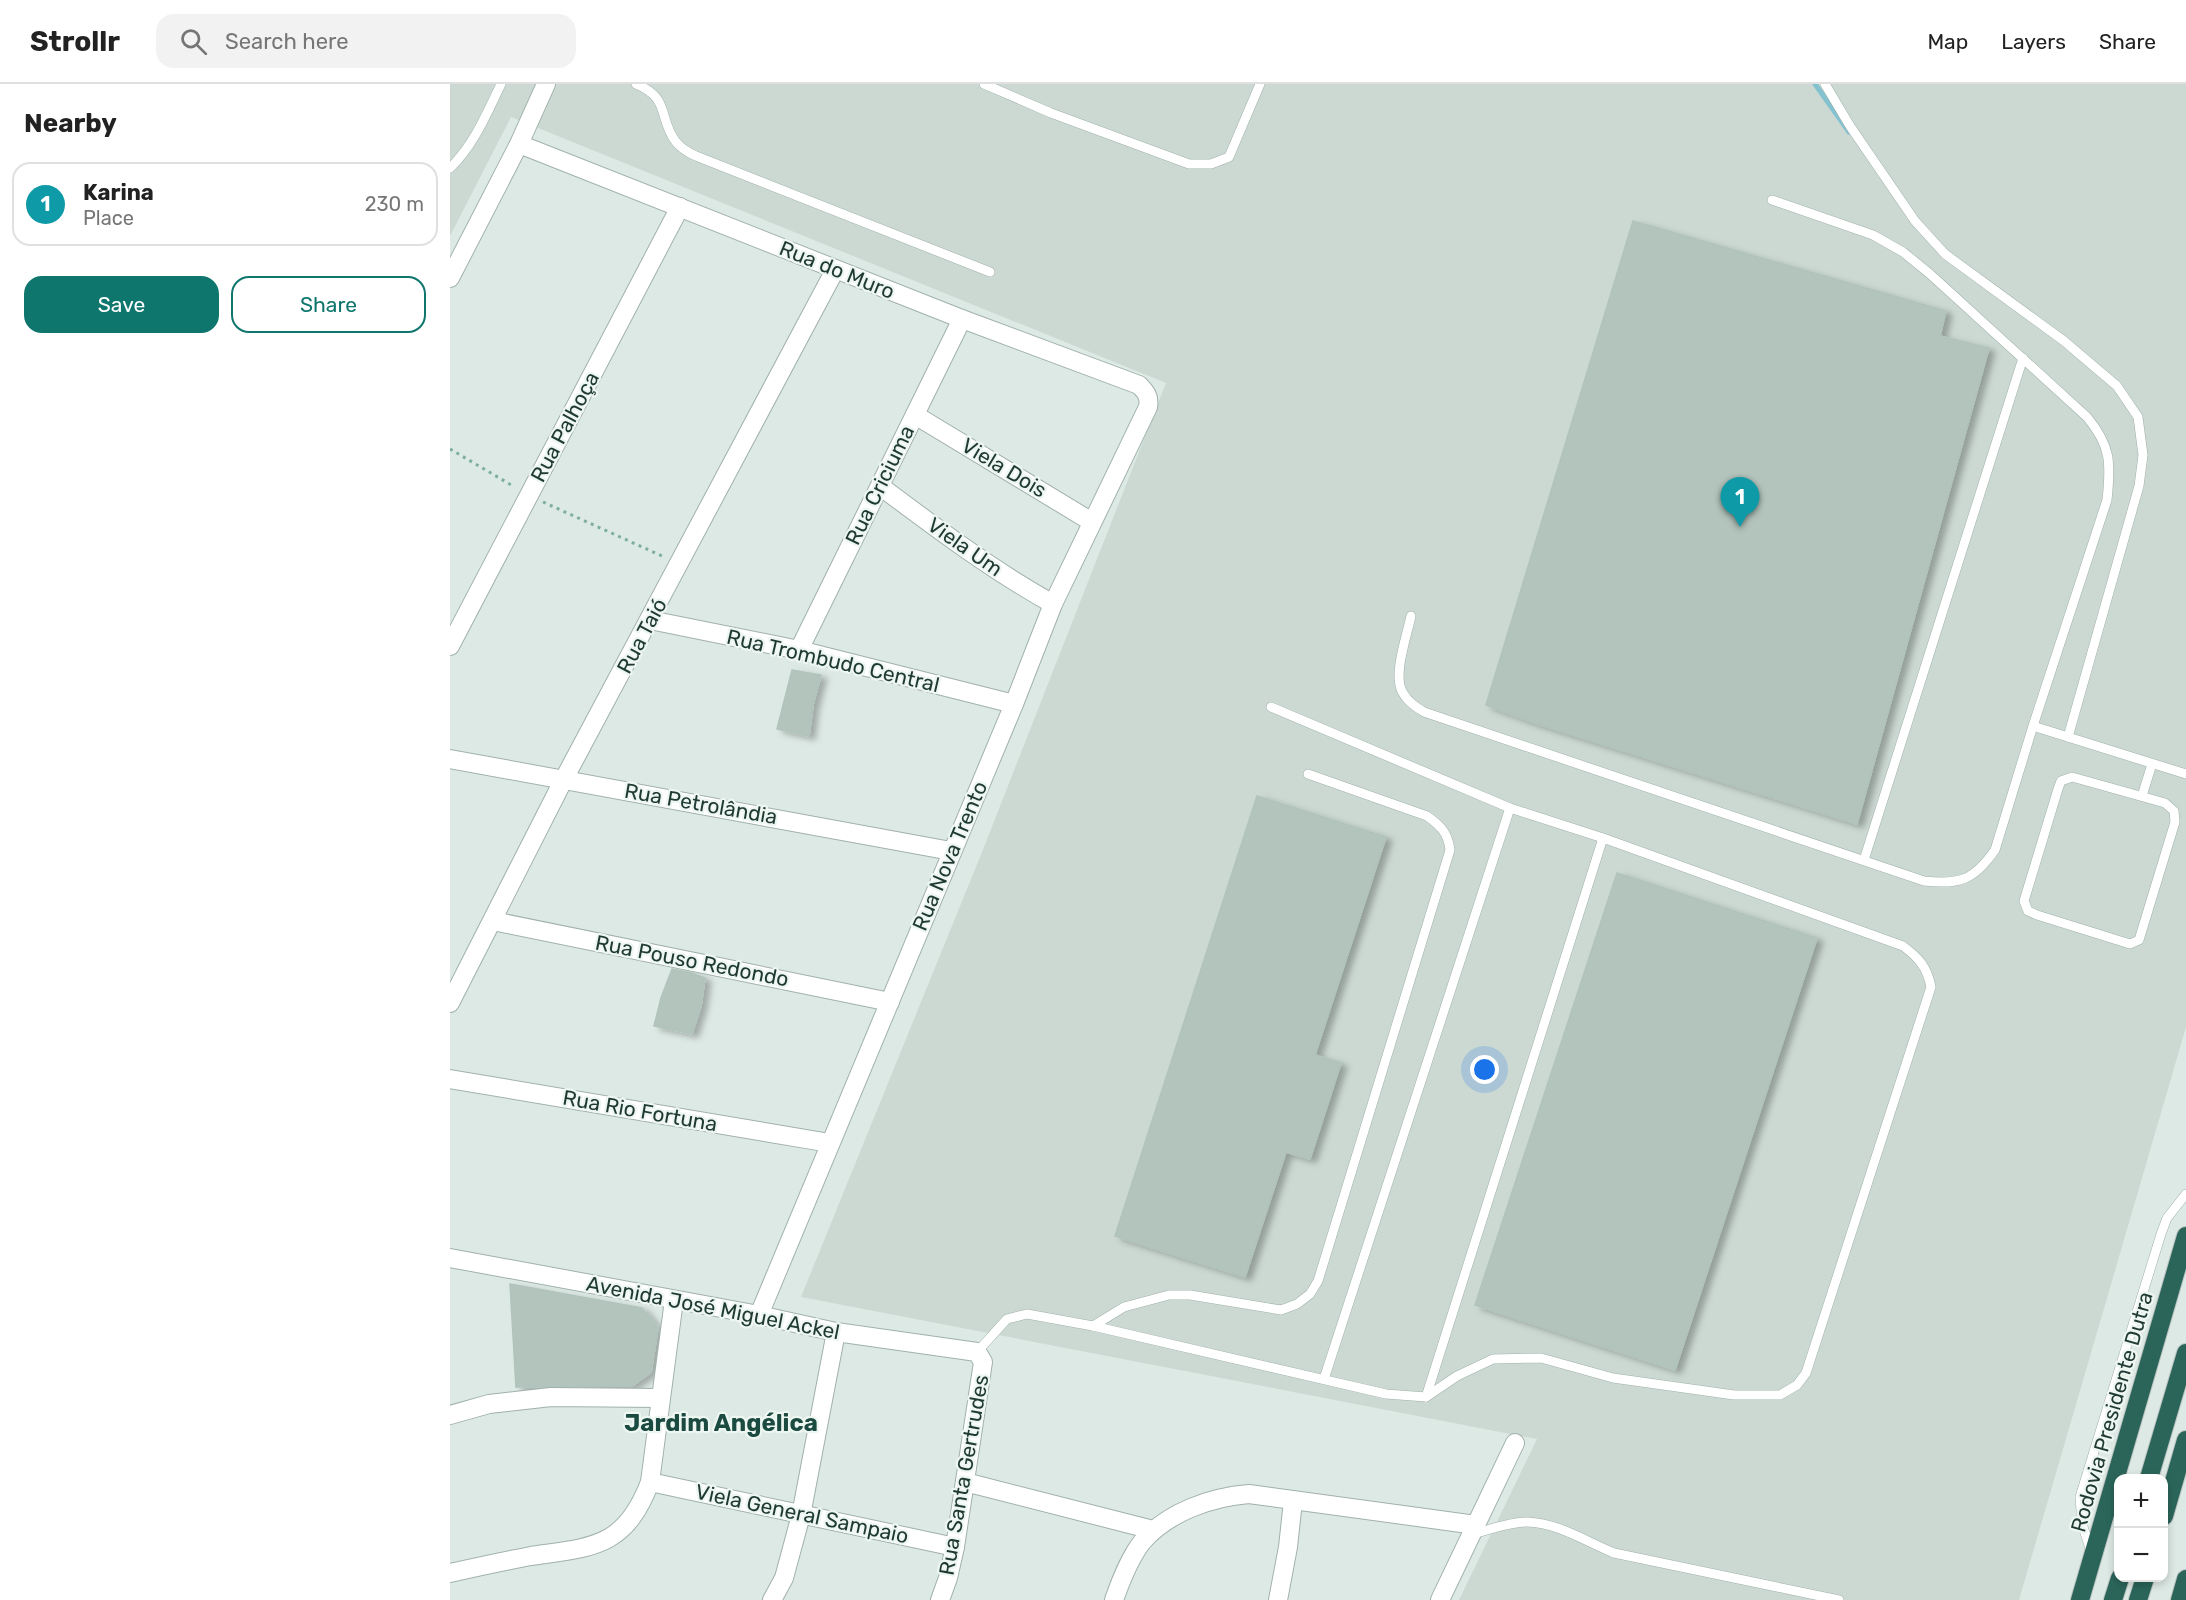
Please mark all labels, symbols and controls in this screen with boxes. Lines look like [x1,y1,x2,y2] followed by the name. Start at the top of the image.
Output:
[156,14,576,68] search box
[30,25,120,58] text: Strollr
[177,25,210,58] icon: search
[225,28,348,55] text: Search here
[1927,29,1968,54] text: Map
[2001,29,2066,54] text: Layers
[2099,29,2156,54] text: Share
[24,108,117,139] text: Nearby
[83,179,154,206] text: Karina
[41,192,50,216] text: 1
[365,192,424,216] text: 230 m
[83,206,134,230] text: Place
[776,235,898,304] street label: Rua do Muro
[24,276,219,333] button: Save
[231,276,426,333] button: Share
[525,367,604,486] street label: Rua Palhoça
[840,421,919,549] street label: Rua Criciuma
[957,432,1051,503] street label: Viela Dois
[1720,478,1760,527] pin: 1
[923,512,1008,581] street label: Viela Um
[611,594,672,678] street label: Rua Taió
[724,624,942,697] street label: Rua Trombudo Central
[907,777,992,934] street label: Rua Nova Trento
[623,778,779,829] street label: Rua Petrolândia
[593,930,791,992] street label: Rua Pouso Redondo
[1470,1055,1499,1084] your location
[561,1085,719,1136] street label: Rua Rio Fortuna
[584,1271,842,1344] street label: Avenida José Miguel Ackel
[2065,1289,2158,1535] street label: Rodovia Presidente Dutra
[934,1373,993,1577] street label: Rua Santa Gertrudes
[624,1409,818,1437] district label: Jardim Angélica
[2114,1474,2168,1582] map controls
[2114,1474,2168,1528] button: +
[693,1479,911,1548] street label: Viela General Sampaio
[2114,1528,2168,1582] button: −

